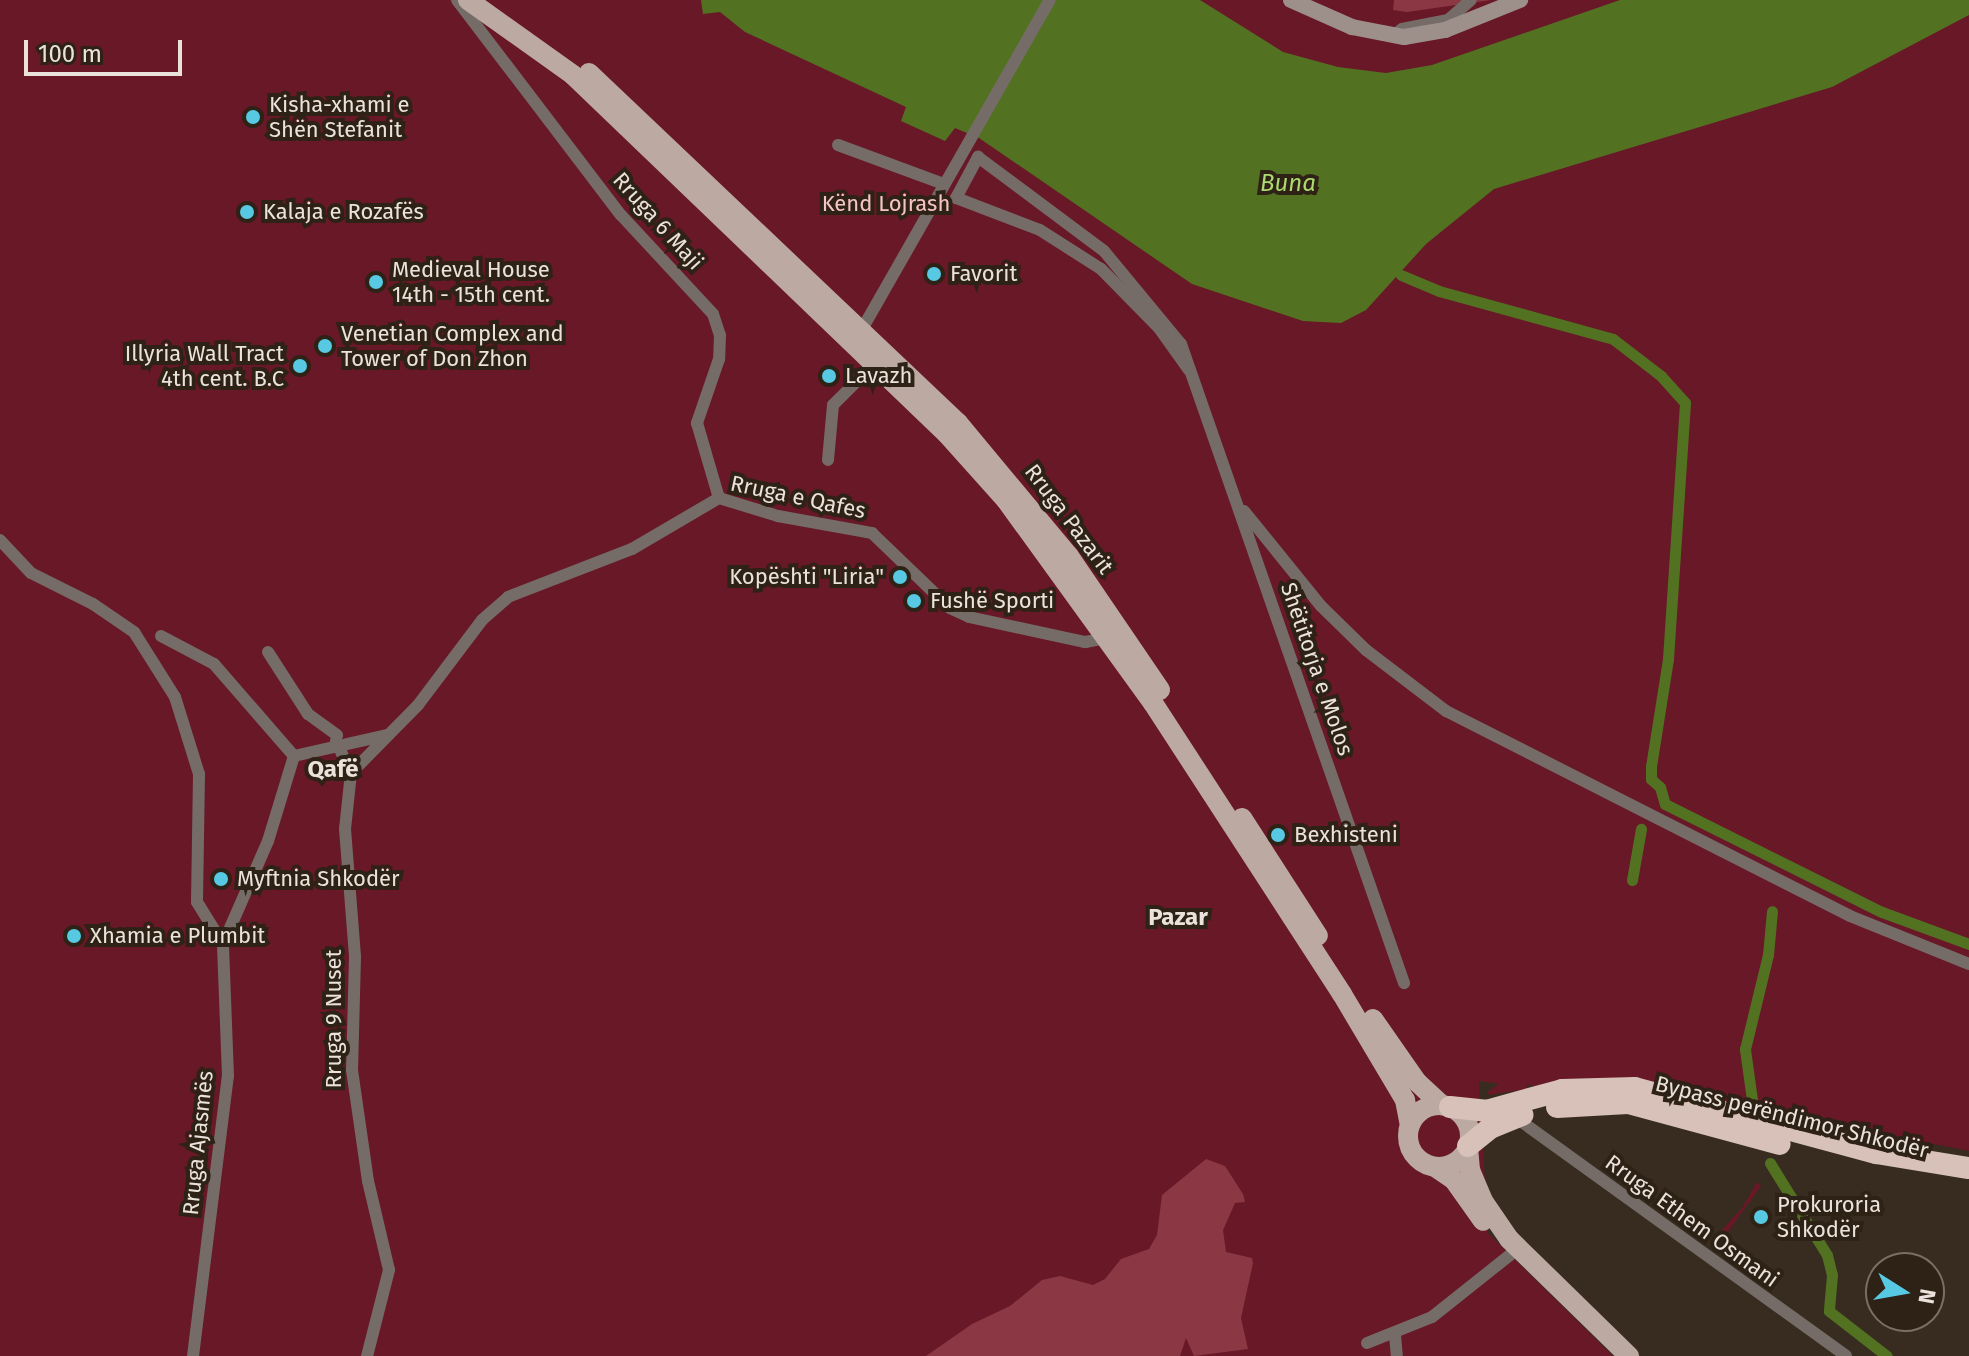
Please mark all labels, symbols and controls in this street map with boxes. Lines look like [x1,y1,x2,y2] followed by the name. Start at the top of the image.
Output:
[28,24,186,74] scale bar
[38,40,102,68] text: 100 m
[269,91,410,142] place label: Kisha-xhami e Shën Stefanit
[244,108,262,126] marker: Kisha-xhami e Shën Stefanit
[607,167,709,275] street label: Rruga 6 Maji
[1260,170,1316,198] water label: Buna
[822,191,950,217] park label: Kënd Lojrash
[263,199,424,225] place label: Kalaja e Rozafës
[238,203,256,221] marker: Kalaja e Rozafës
[392,256,550,308] place label: Medieval House 14th - 15th cent.
[950,261,1017,287] place label: Favorit
[925,265,943,283] marker: Favorit
[367,273,385,291] marker: Medieval House 14th - 15th cent.
[341,320,564,372] place label: Venetian Complex and Tower of Don Zhon
[316,337,334,355] marker: Venetian Complex and Tower of Don Zhon
[125,340,284,392] place label: Illyria Wall Tract 4th cent. B.C
[291,357,309,375] marker: Illyria Wall Tract 4th cent. B.C
[845,363,912,389] place label: Lavazh
[820,367,838,385] marker: Lavazh
[1019,459,1119,579] street label: Rruga Pazarit
[728,470,868,524] street label: Rruga e Qafes
[729,564,884,590] place label: Kopështi "Liria"
[891,568,909,586] marker: Kopështi "Liria"
[1275,579,1359,759] street label: Shëtitorja e Molos
[930,588,1054,614] place label: Fushë Sporti
[905,592,923,610] marker: Fushë Sporti
[307,756,359,784] district label: Qafë
[1294,822,1398,848] place label: Bexhisteni
[1269,826,1287,844] marker: Bexhisteni
[237,866,400,892] place label: Myftnia Shkodër
[212,870,230,888] marker: Myftnia Shkodër
[1148,904,1208,932] district label: Pazar
[90,923,265,949] place label: Xhamia e Plumbit
[65,927,83,945] marker: Xhamia e Plumbit
[321,950,347,1088] street label: Rruga 9 Nuset
[177,1069,219,1217] street label: Rruga Ajasmës
[1653,1070,1931,1164] street label: Bypass perëndimor Shkodër
[1600,1149,1784,1293] street label: Rruga Ethem Osmani
[1777,1191,1881,1242] place label: Prokuroria Shkodër
[1752,1208,1770,1226] marker: Prokuroria Shkodër
[1865,1252,1945,1332] north arrow
[1912,1287,1942,1306] text: N

